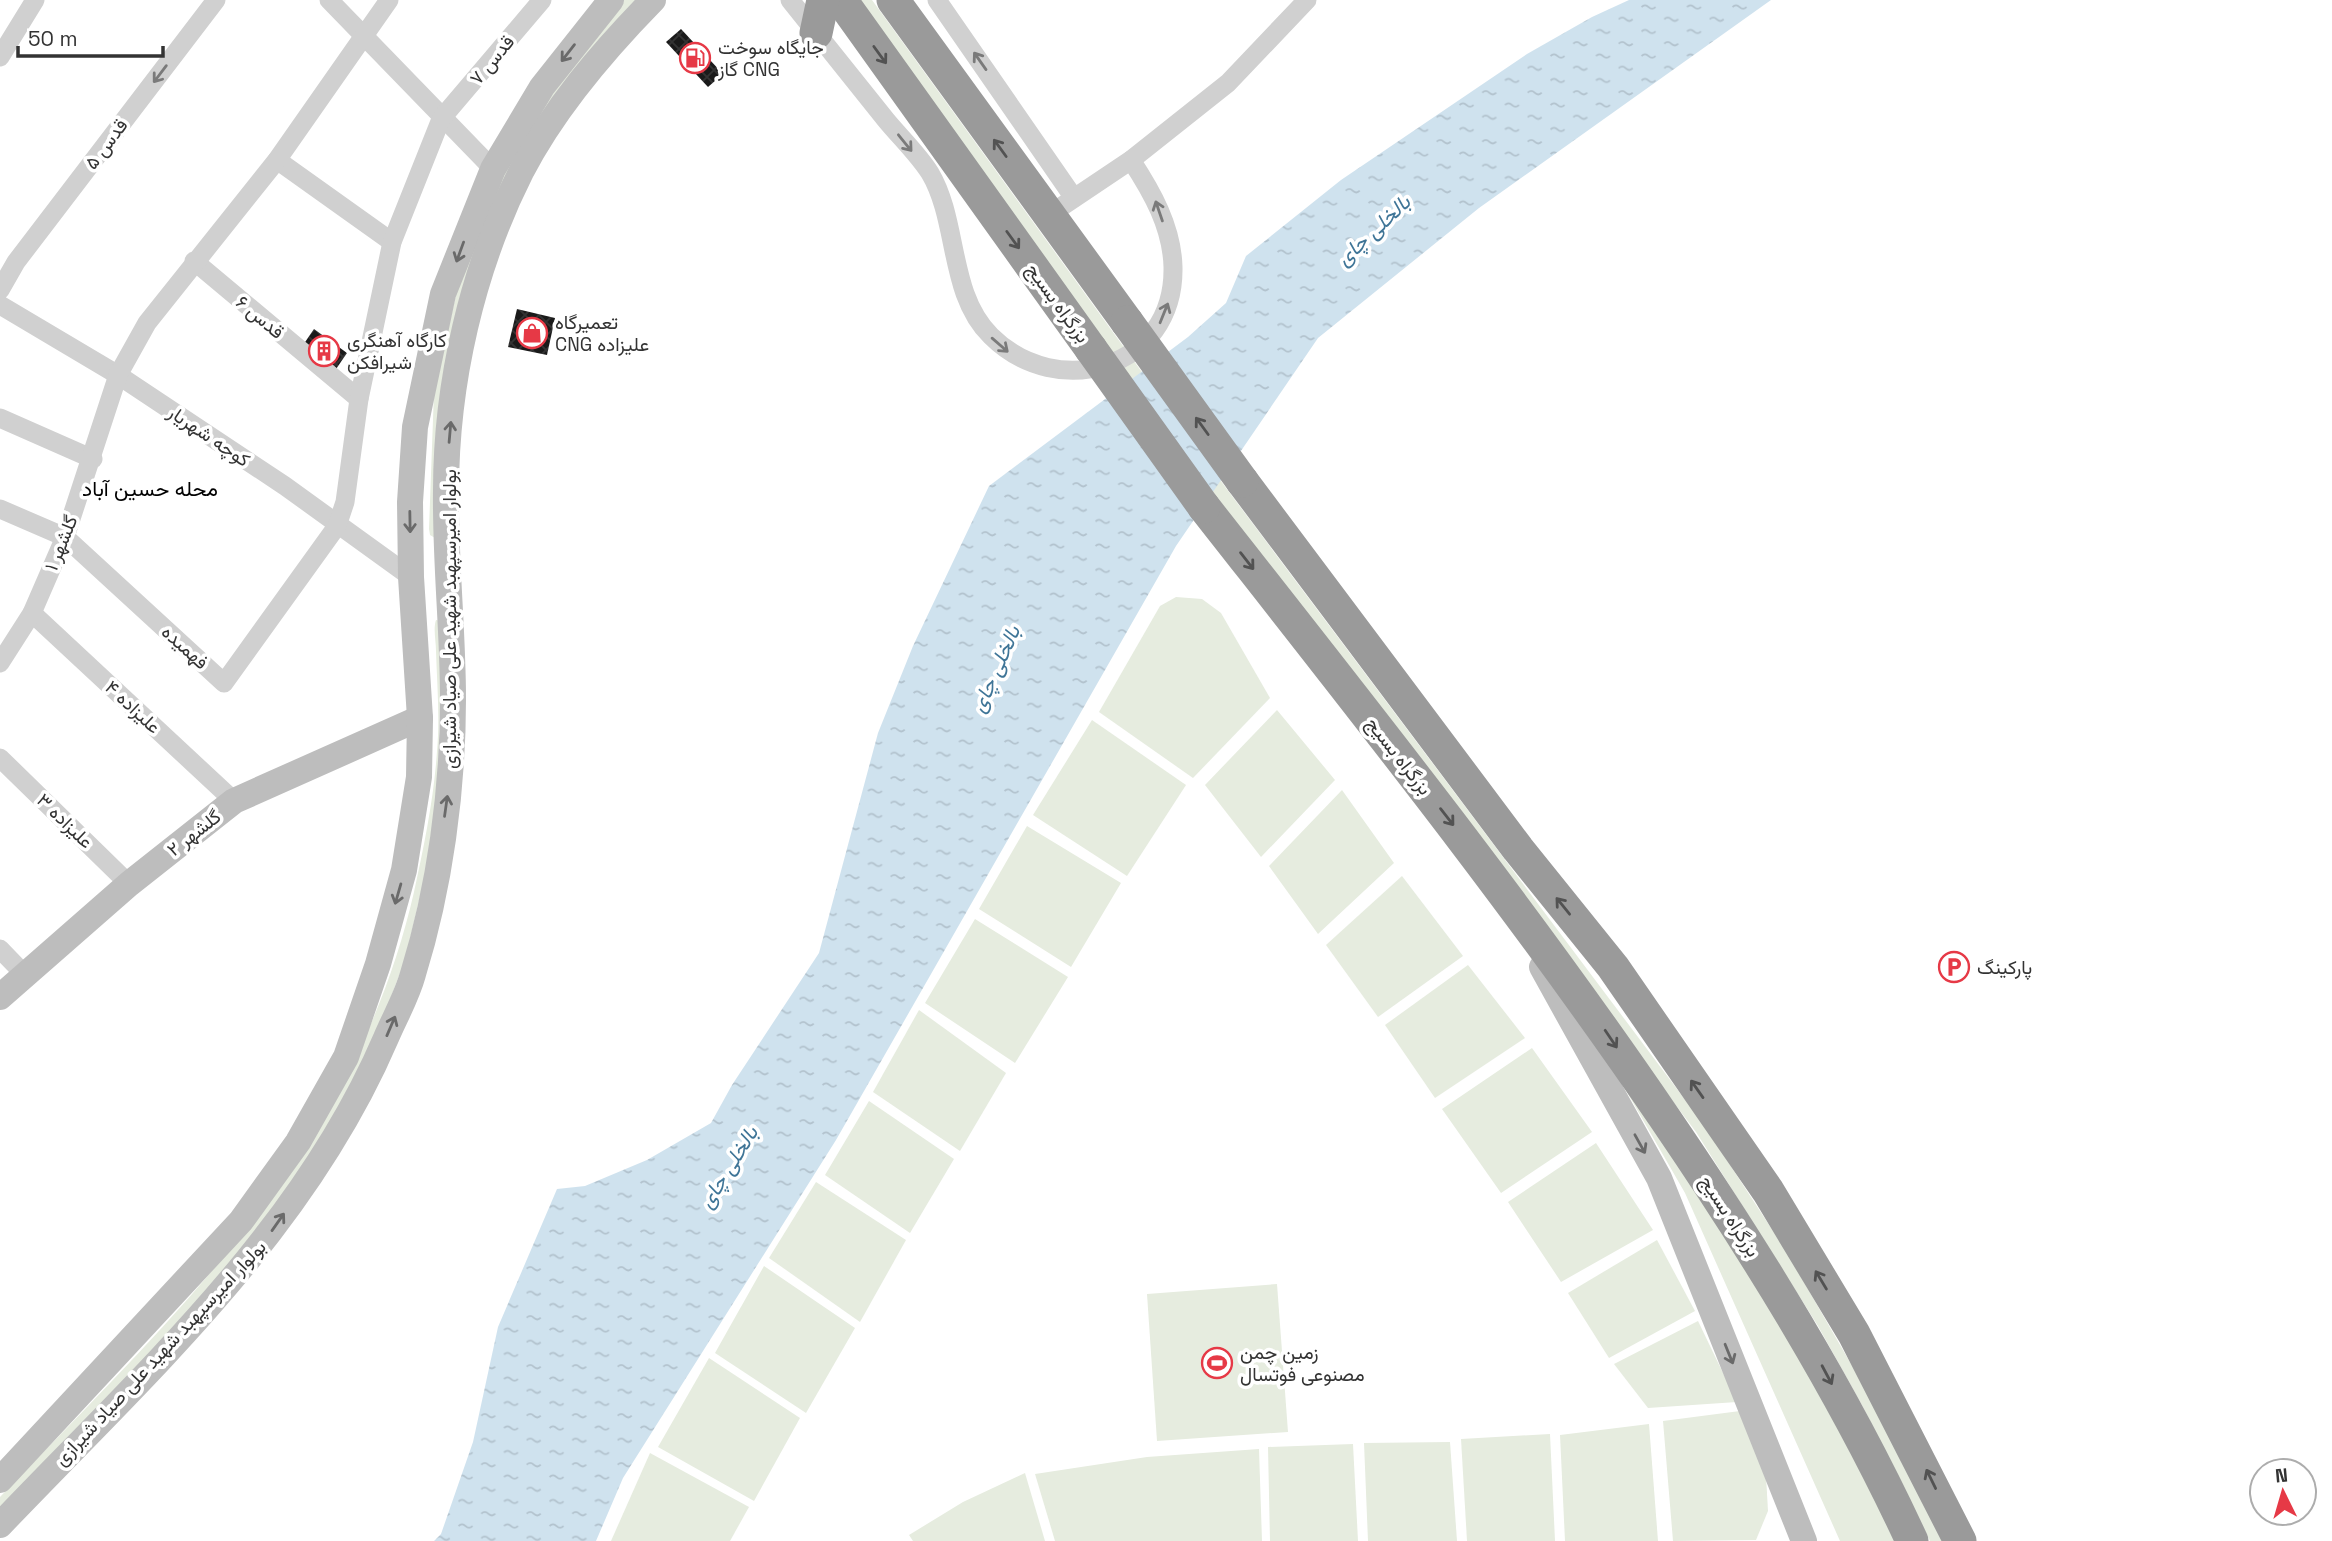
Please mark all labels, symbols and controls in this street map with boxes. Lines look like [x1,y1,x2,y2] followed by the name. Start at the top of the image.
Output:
[18,14,163,58] scale bar
[28,25,78,52] text: 50 m
[464,30,520,90] street label: قدس ۷
[717,35,824,82] place label: جایگاه سوخت گاز CNG
[678,41,712,75] fuel station icon: جایگاه سوخت گاز CNG
[561,43,576,62] one-way arrow
[872,46,887,65] one-way arrow
[972,52,987,71] one-way arrow
[153,64,168,82] one-way arrow
[79,114,133,174] street label: قدس ۵
[897,133,913,151] one-way arrow
[993,139,1008,158] one-way arrow
[1330,188,1417,272] water label: بالخلی چای
[1152,200,1164,222] one-way arrow
[1006,230,1020,249] one-way arrow
[452,240,465,262] one-way arrow
[1020,258,1095,348] street label: بزرگراه بسیج
[231,290,289,344] street label: قدس ۶
[1158,303,1171,324] one-way arrow
[555,310,649,357] place label: تعمیرگاه CNG علیزاده
[515,316,549,350] shop icon: تعمیرگاه CNG علیزاده
[347,328,447,375] place label: کارگاه آهنگری شیرافکن
[307,334,341,368] building icon: کارگاه آهنگری شیرافکن
[991,337,1009,353] one-way arrow
[162,399,255,473] street label: کوچه شهریار
[1195,417,1209,436] one-way arrow
[444,422,457,444] one-way arrow
[437,469,463,769] street label: بولوار امیرسپهبد شهید علی صیاد شیرازی
[82,475,218,502] district label: محله حسین آباد
[403,510,417,533] one-way arrow
[39,512,83,574] street label: گلشهر ۱
[1239,551,1254,569] one-way arrow
[156,619,214,675] street label: فهمیده
[964,621,1027,717] water label: بالخلی چای
[100,675,166,739] street label: علیزاده ۴
[1360,712,1437,801] street label: بزرگراه بسیج
[31,788,99,854] street label: علیزاده ۳
[440,795,453,818] one-way arrow
[162,804,226,862] street label: گلشهر ۲
[1440,807,1455,826] one-way arrow
[390,883,403,905] one-way arrow
[1556,897,1571,915] one-way arrow
[1937,950,1971,984] parking icon: پارکینگ
[1977,955,2032,981] place label: پارکینگ
[385,1016,398,1037] one-way arrow
[1604,1029,1618,1049] one-way arrow
[1690,1080,1704,1099] one-way arrow
[692,1120,765,1214] water label: بالخلی چای
[1633,1134,1647,1154] one-way arrow
[1693,1170,1766,1262] street label: بزرگراه بسیج
[271,1213,285,1232] one-way arrow
[49,1235,272,1472] street label: بولوار امیرسپهبد شهید علی صیاد شیرازی
[1814,1270,1828,1290] one-way arrow
[1240,1340,1365,1387] place label: زمین چمن مصنوعی فوتسال
[1724,1342,1737,1364] one-way arrow
[1200,1346,1234,1380] sports icon: زمین چمن مصنوعی فوتسال
[1821,1364,1834,1385] one-way arrow
[2248,1457,2318,1527] north arrow
[2274,1463,2289,1489] text: N
[1923,1469,1937,1490] one-way arrow

